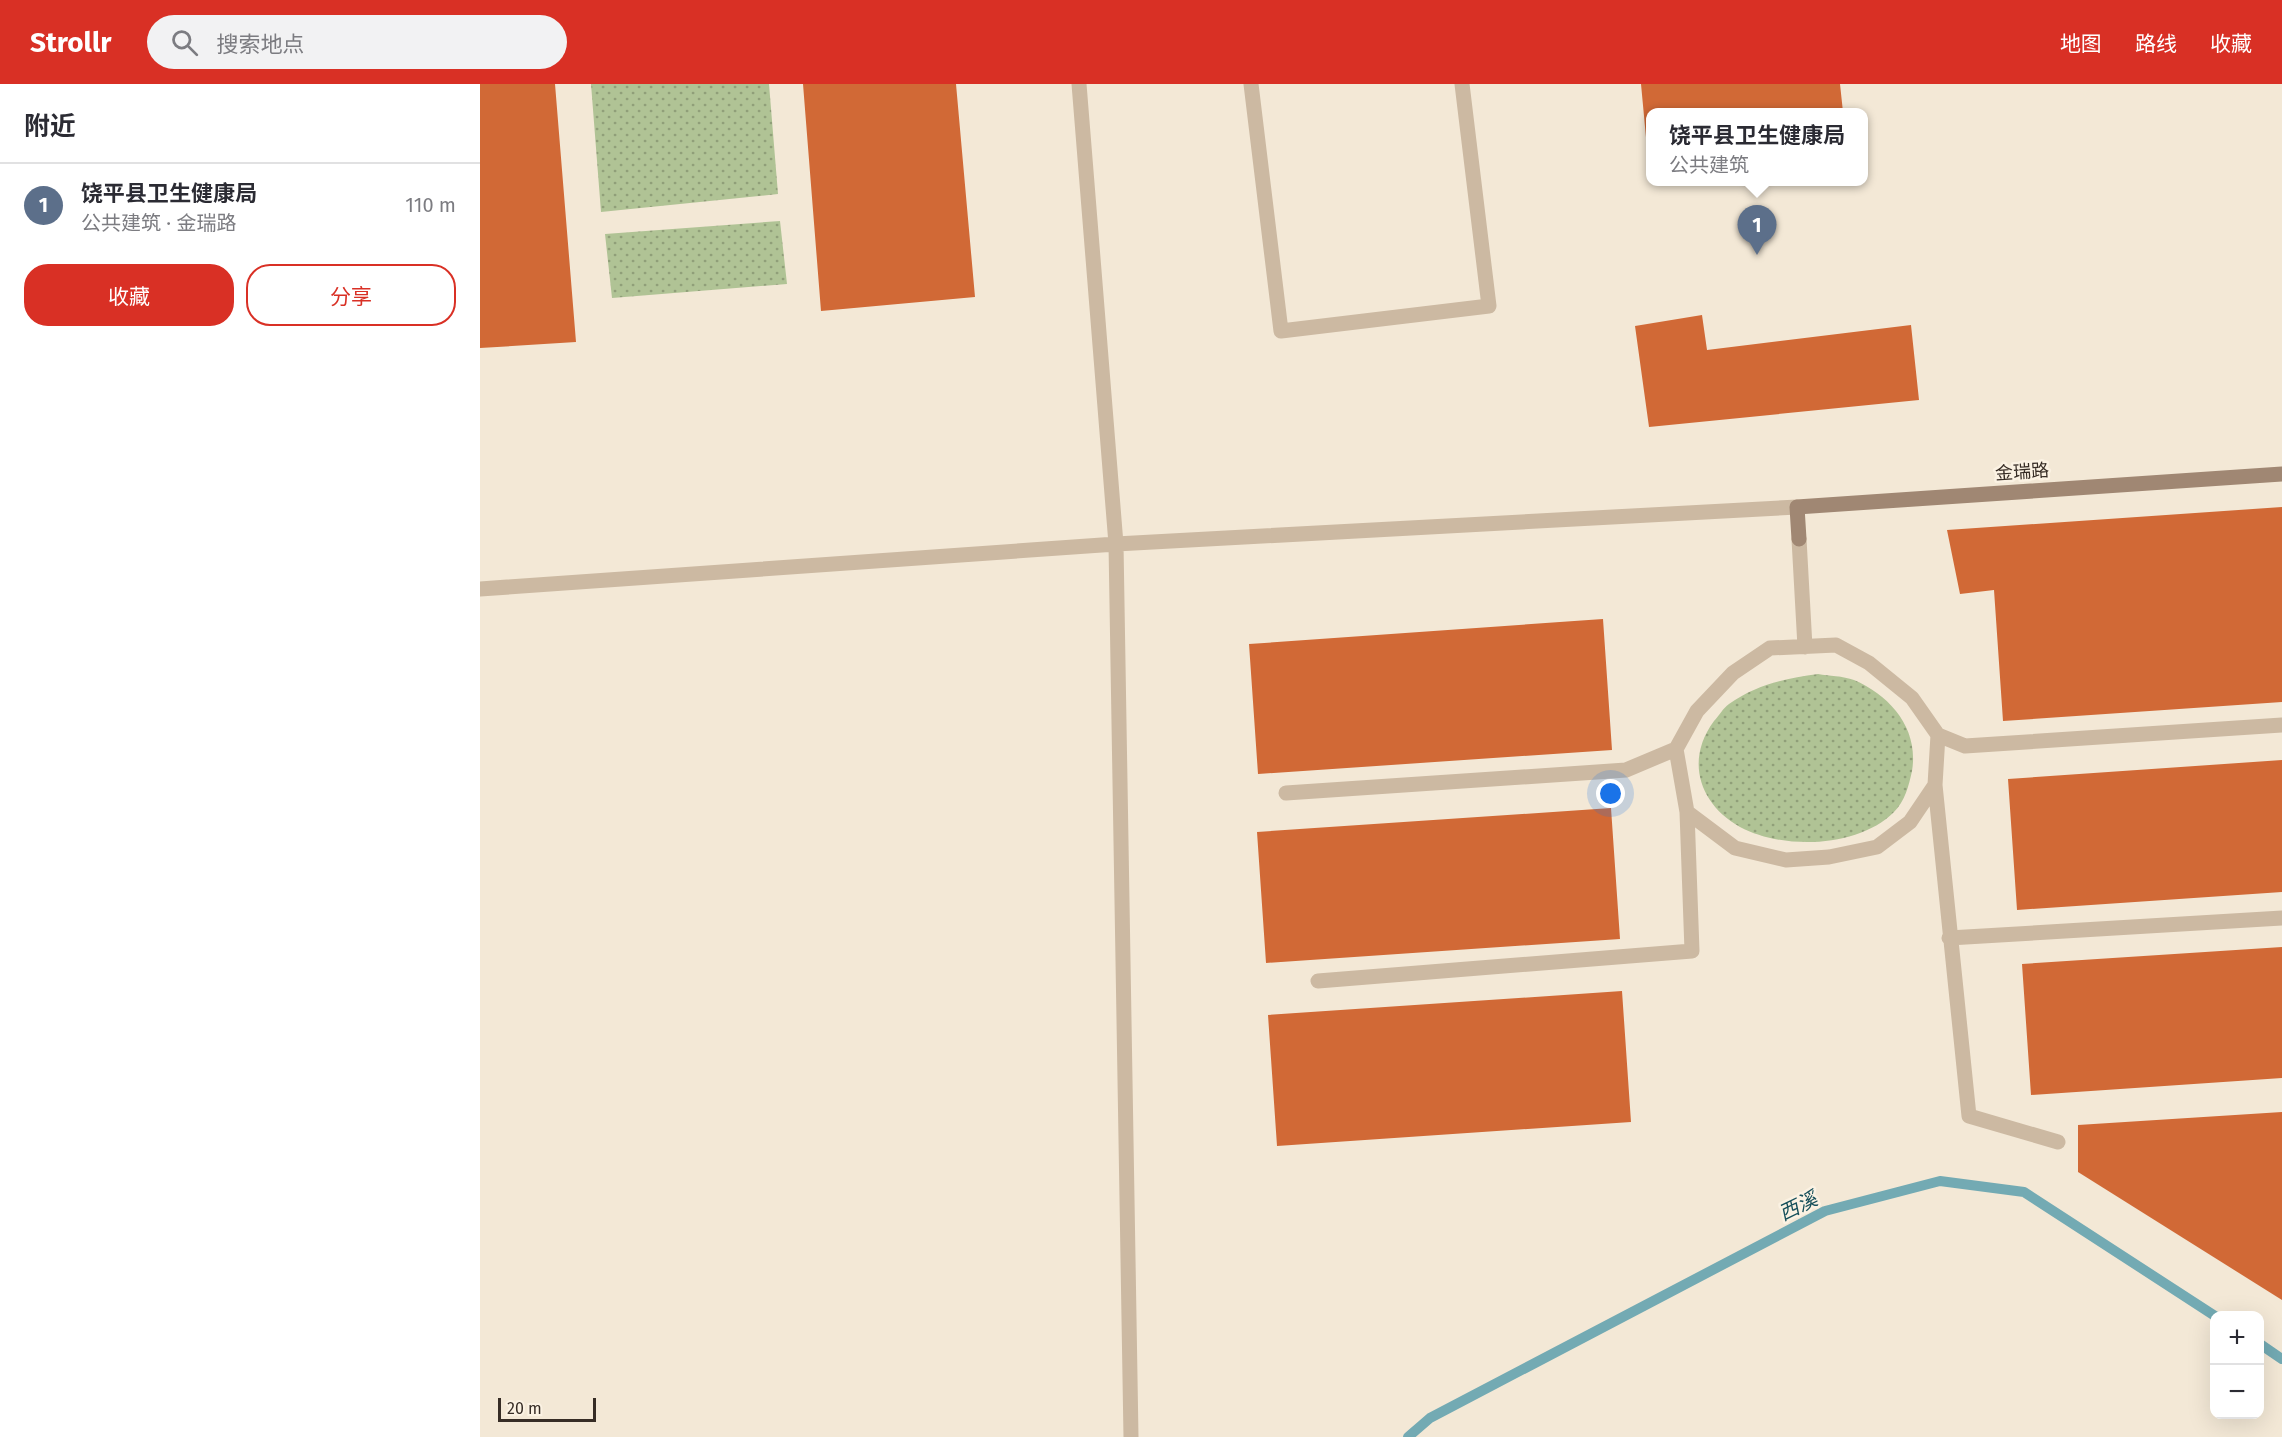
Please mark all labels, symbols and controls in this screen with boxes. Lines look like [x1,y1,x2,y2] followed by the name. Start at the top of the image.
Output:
[147,15,567,69] search box
[30,26,111,59] text: Strollr
[168,26,201,59] icon: search
[216,31,304,58] text: 搜索地点
[2060,31,2102,57] text: 地图
[2135,31,2177,57] text: 路线
[2210,31,2252,57] text: 收藏
[1646,108,1868,186] popup
[24,111,76,142] text: 附近
[1669,122,1845,149] text: 饶平县卫生健康局
[1669,153,1749,177] text: 公共建筑
[81,180,257,207] text: 饶平县卫生健康局
[39,193,48,217] text: 1
[405,193,456,217] text: 110 m
[1738,206,1776,255] pin: 1
[81,211,236,235] text: 公共建筑 · 金瑞路
[24,264,234,326] button: 收藏
[246,264,456,326] button: 分享
[1994,459,2050,485] street label: 金瑞路
[1596,779,1625,808] your location
[1775,1186,1823,1226] water label: 西溪
[2210,1311,2264,1419] map controls
[2210,1311,2264,1365] button: +
[2210,1365,2264,1419] button: −
[498,1395,596,1422] scale bar
[507,1399,542,1418] text: 20 m

